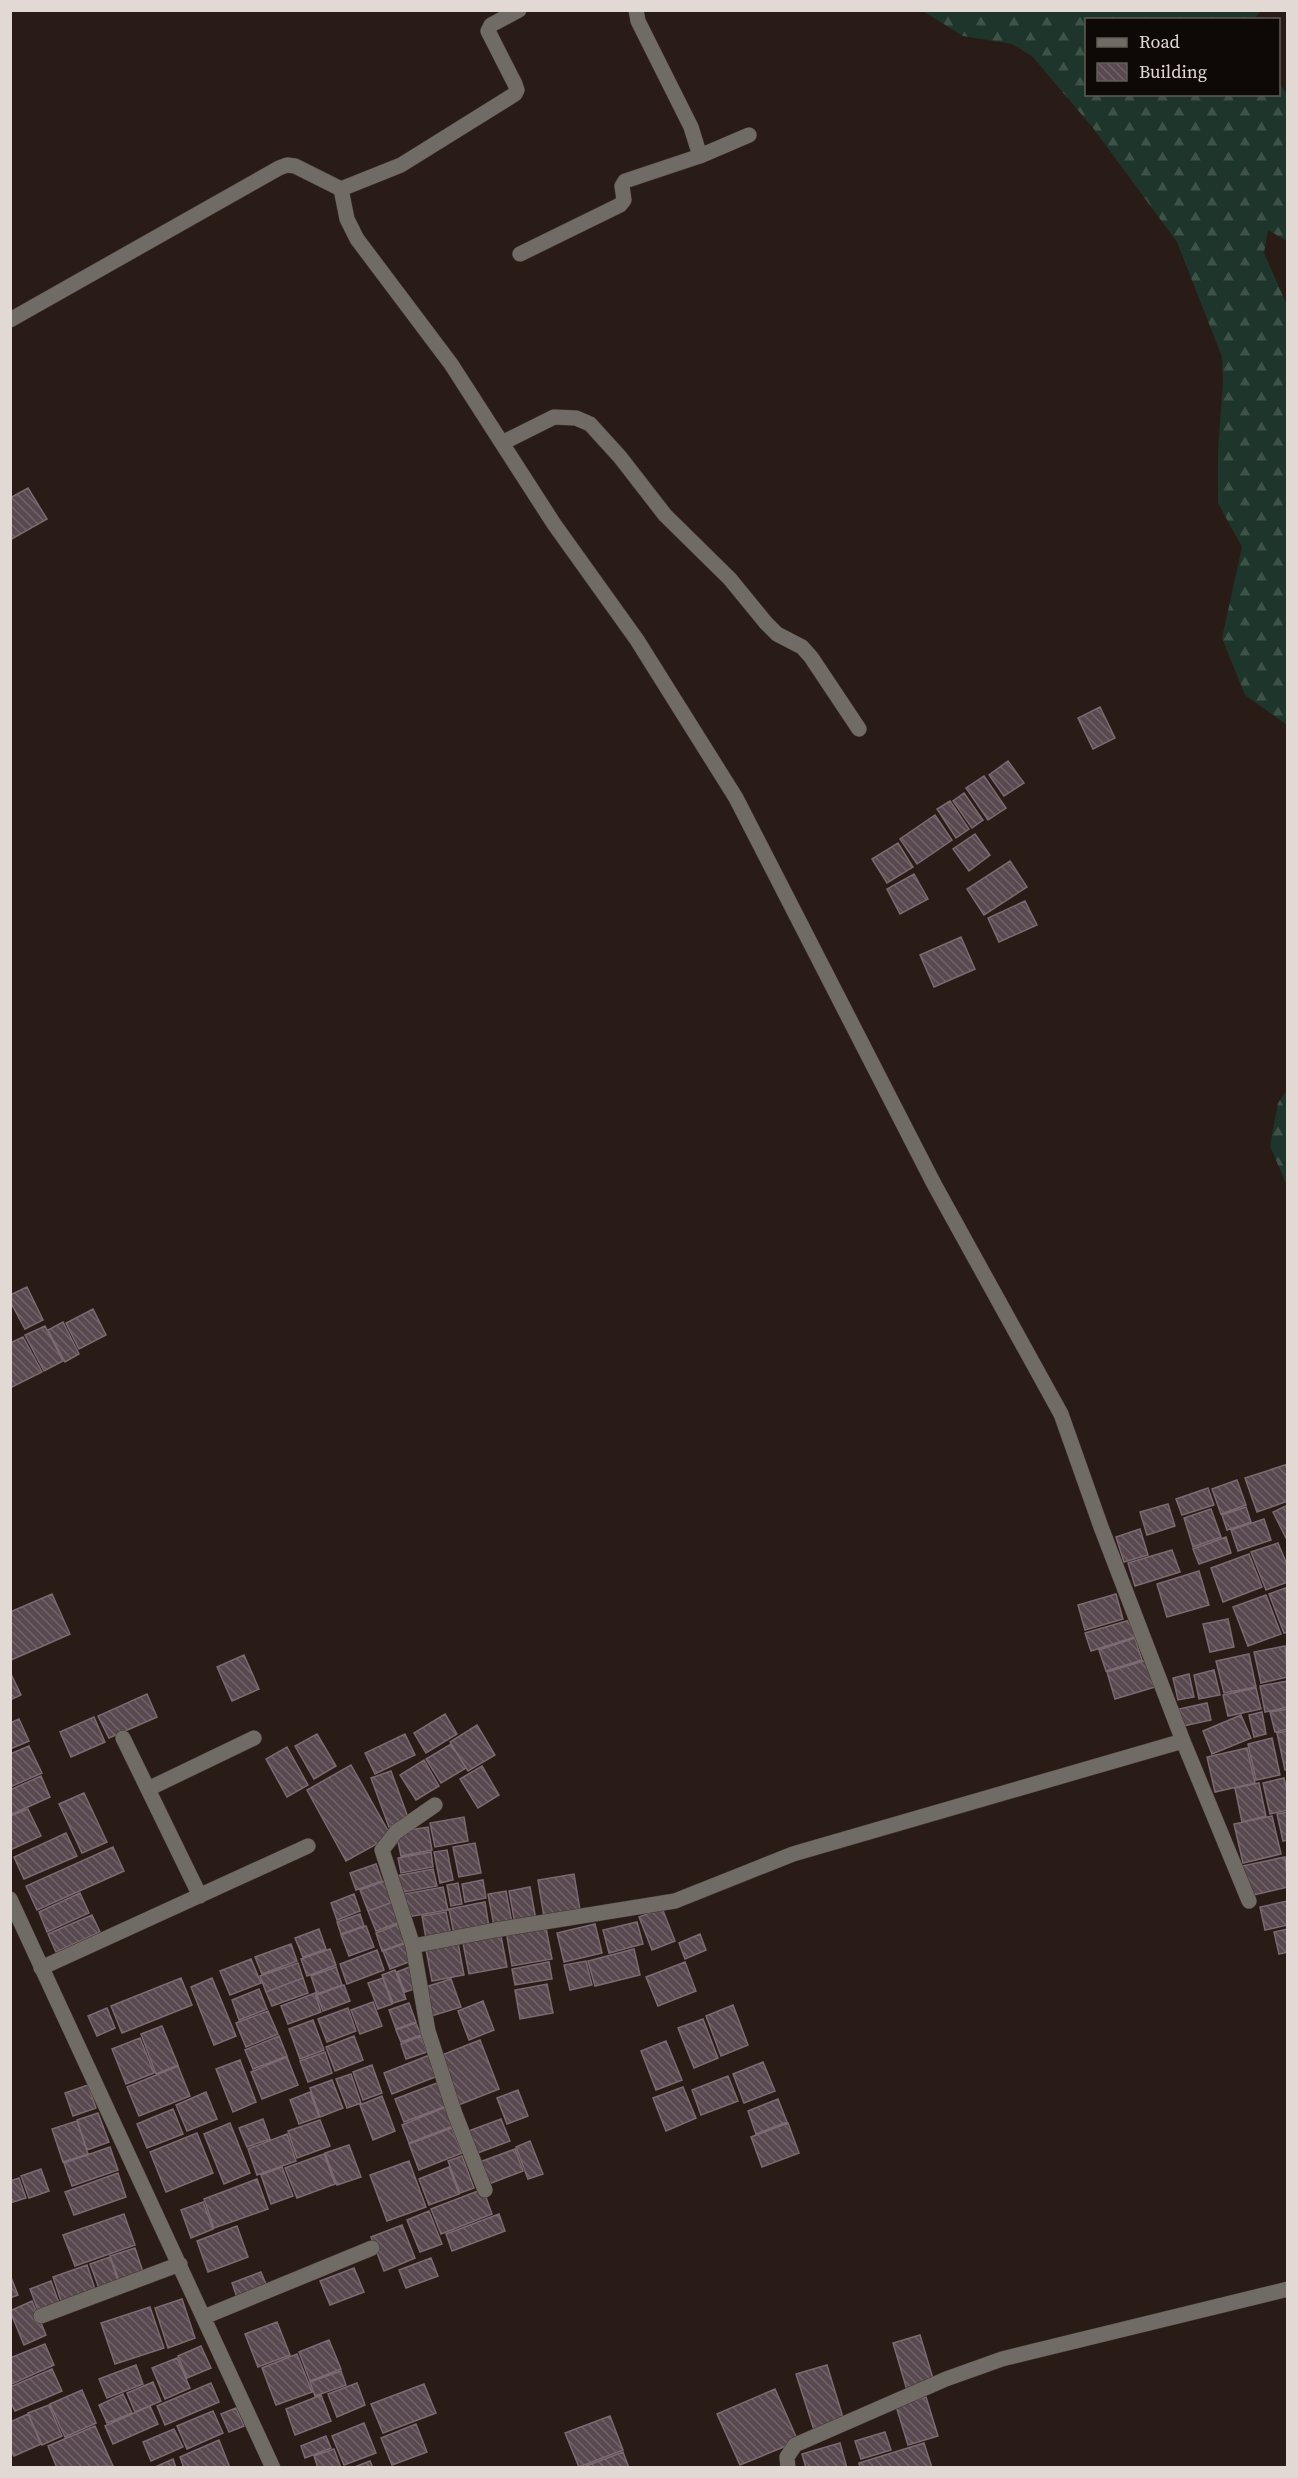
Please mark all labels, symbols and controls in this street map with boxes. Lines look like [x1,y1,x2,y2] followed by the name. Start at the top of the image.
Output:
[1085,18,1280,96] legend
[1139,29,1180,54] text: Road
[1139,59,1207,84] text: Building

